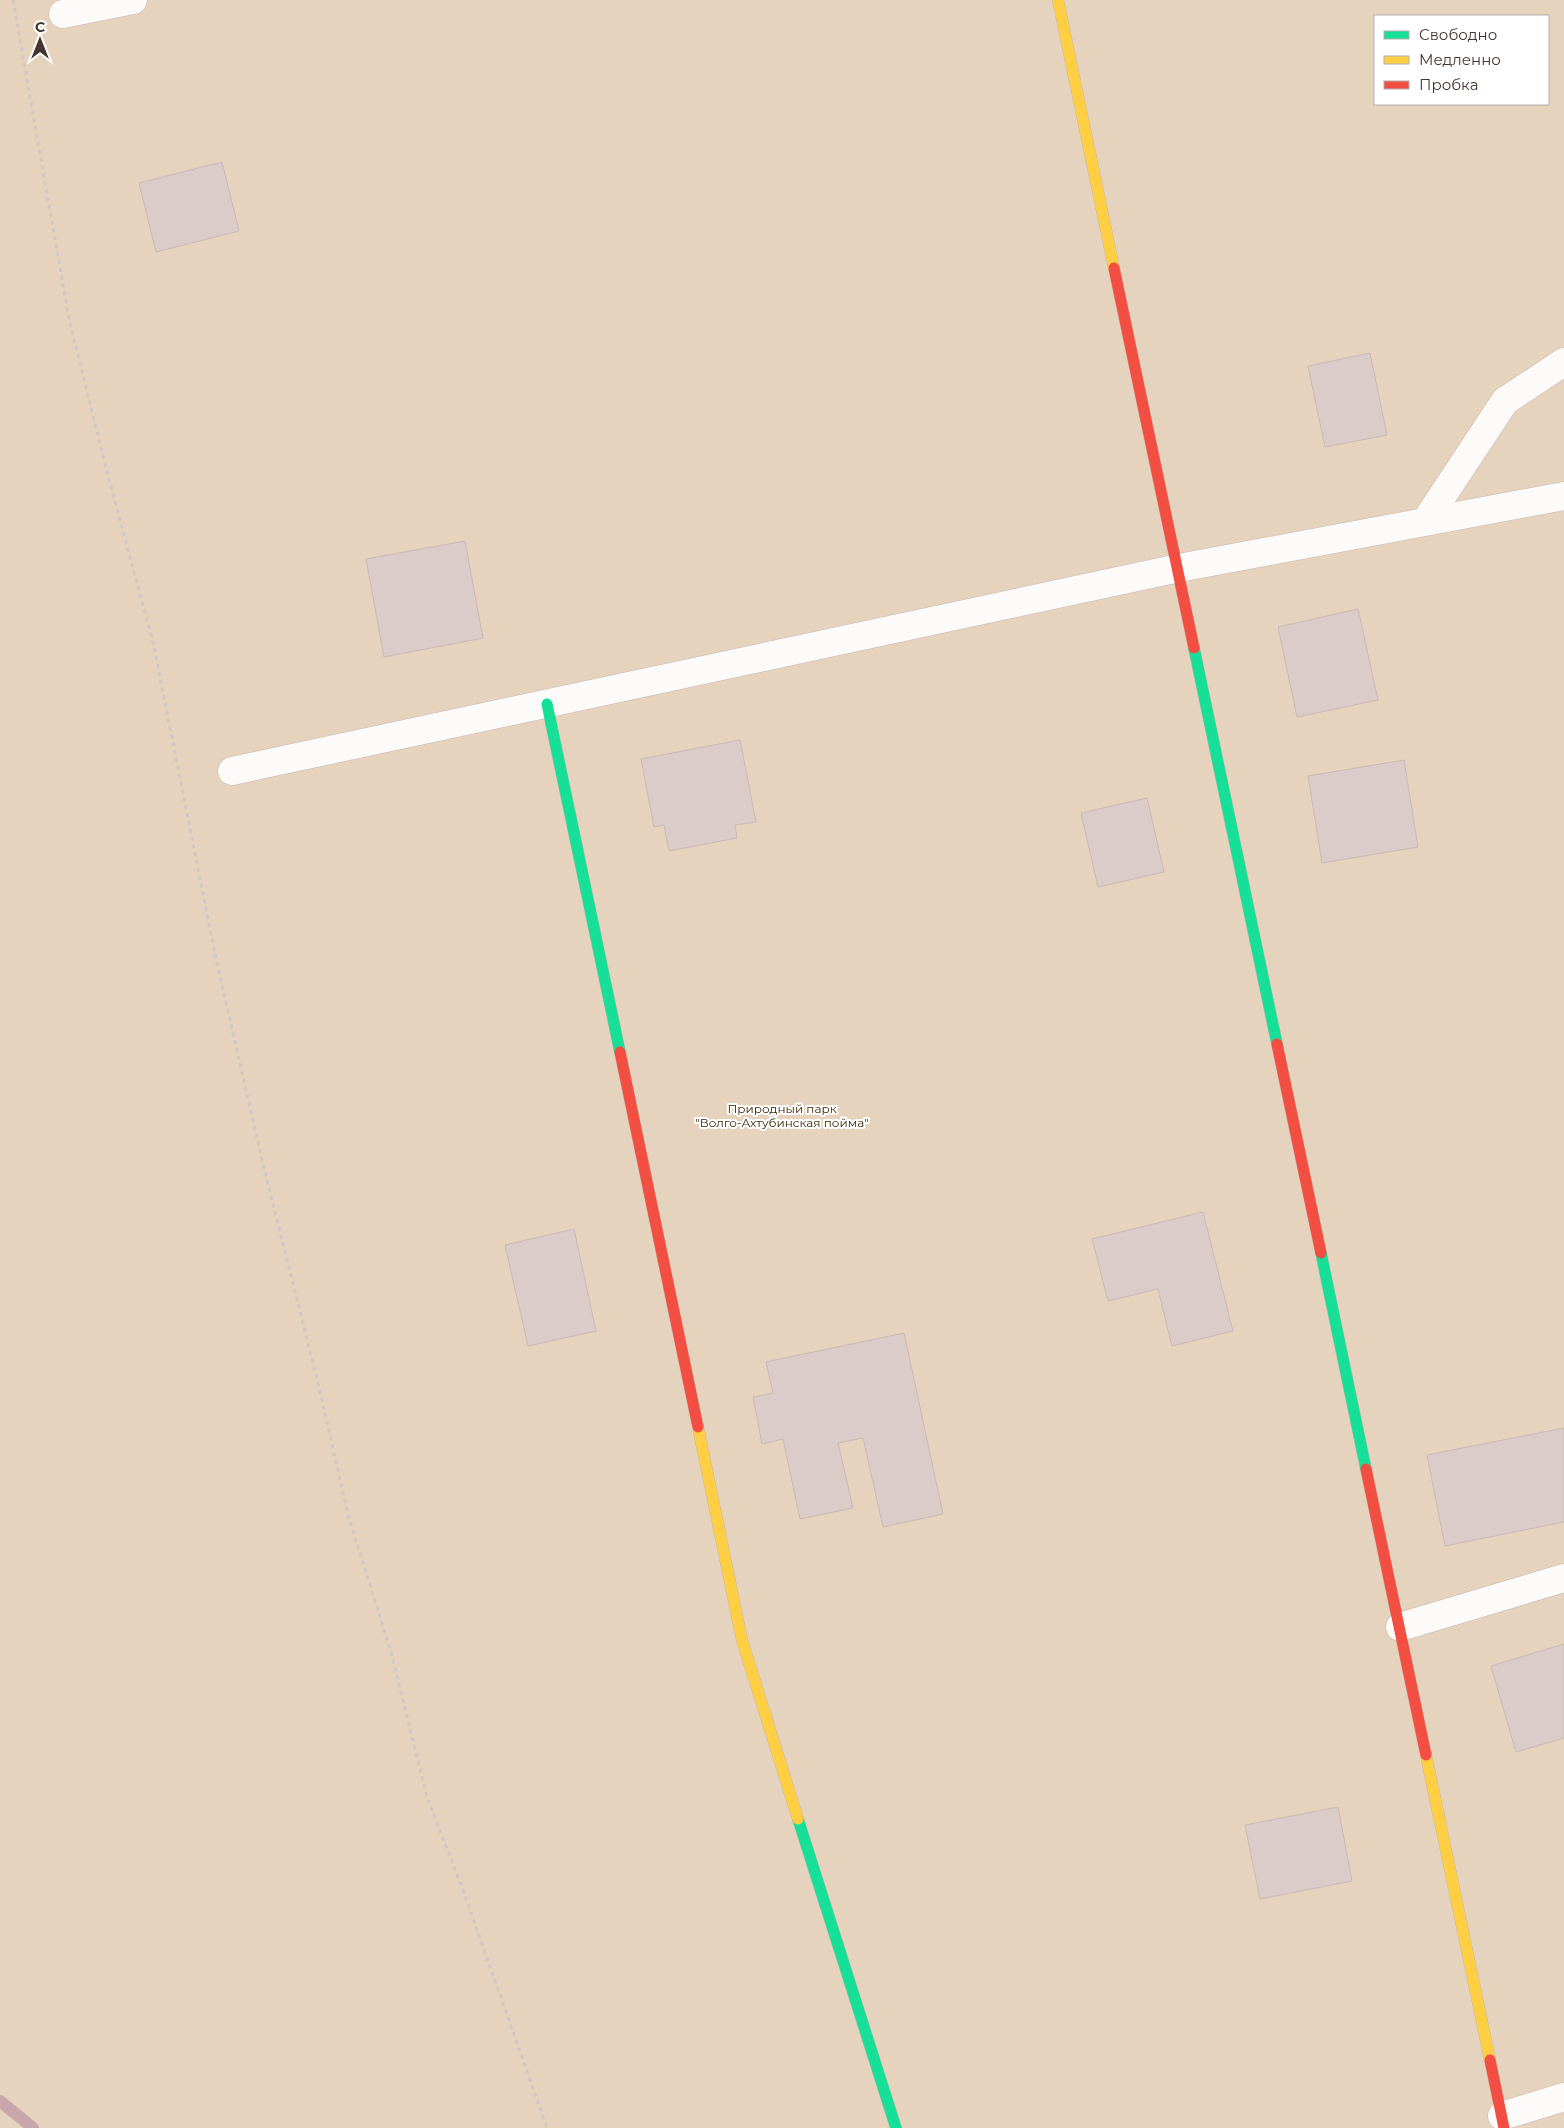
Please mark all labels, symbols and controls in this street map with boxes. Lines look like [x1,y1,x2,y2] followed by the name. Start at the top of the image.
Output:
[15,15,65,65] north arrow
[1374,15,1549,105] legend
[35,18,45,36] text: С
[1419,25,1497,44] text: Свободно
[1419,50,1501,69] text: Медленно
[1419,75,1478,94] text: Пробка
[695,1101,869,1130] park label: Природный парк "Волго-Ахтубинская пойма"

